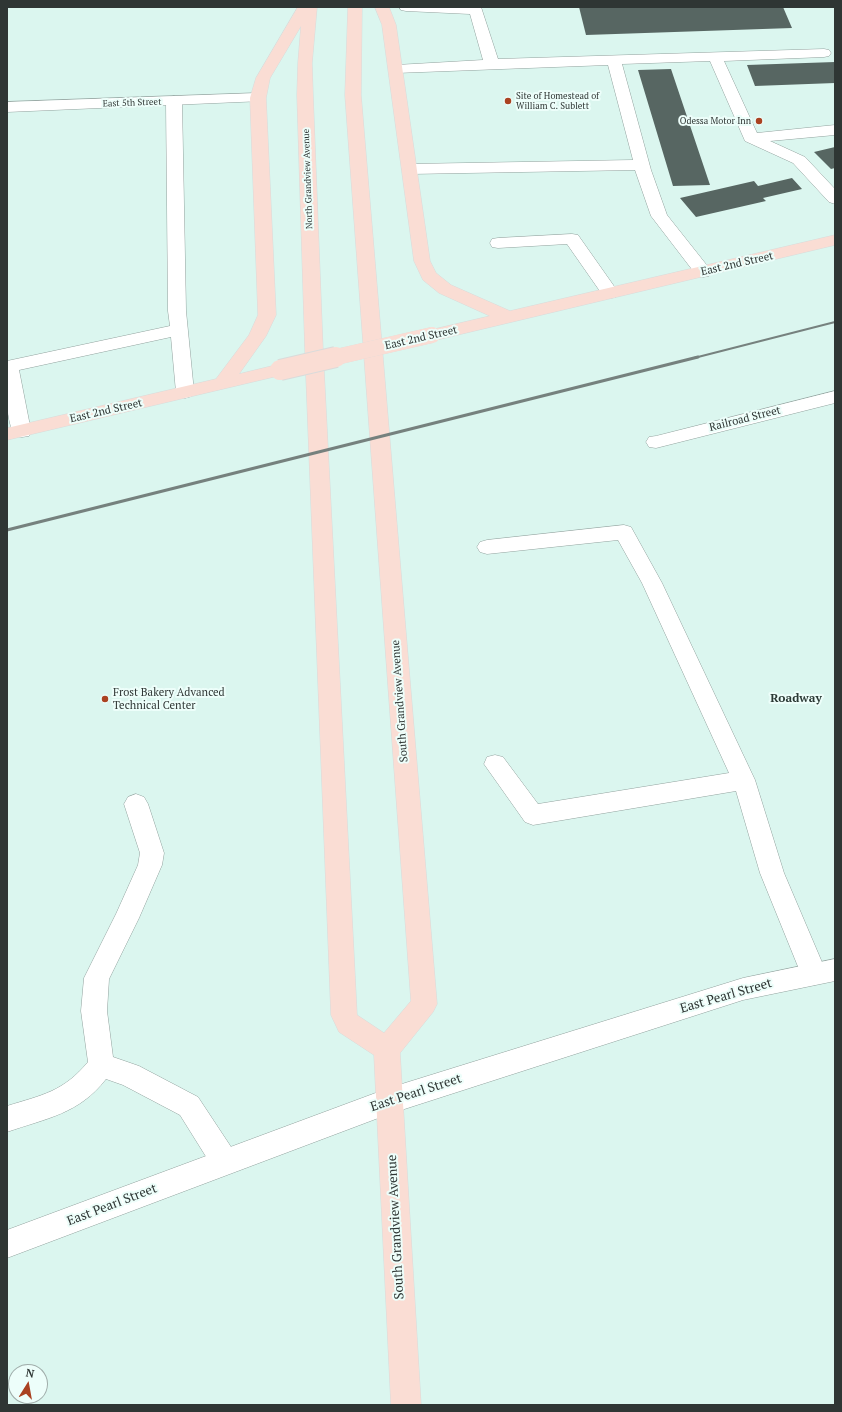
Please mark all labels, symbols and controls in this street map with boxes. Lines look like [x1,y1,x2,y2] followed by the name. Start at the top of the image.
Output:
[516,91,599,112] place label: Site of Homestead of William C. Sublett
[503,96,513,106] marker: Site of Homestead of William C. Sublett
[102,97,162,109] street label: East 5th Street
[680,116,751,126] place label: Odessa Motor Inn
[754,116,764,126] marker: Odessa Motor Inn
[301,129,315,229] street label: North Grandview Avenue
[699,249,775,279] street label: East 2nd Street
[383,323,459,353] street label: East 2nd Street
[68,396,144,426] street label: East 2nd Street
[708,404,782,434] street label: Railroad Street
[389,639,411,763] street label: South Grandview Avenue
[113,686,225,712] place label: Frost Bakery Advanced Technical Center
[770,692,822,706] district label: Roadway
[100,694,110,704] marker: Frost Bakery Advanced Technical Center
[678,975,774,1017] street label: East Pearl Street
[368,1071,464,1115] street label: East Pearl Street
[384,1154,408,1300] street label: South Grandview Avenue
[65,1181,159,1229] street label: East Pearl Street
[8,1364,48,1404] north arrow
[25,1366,36,1381] text: N

